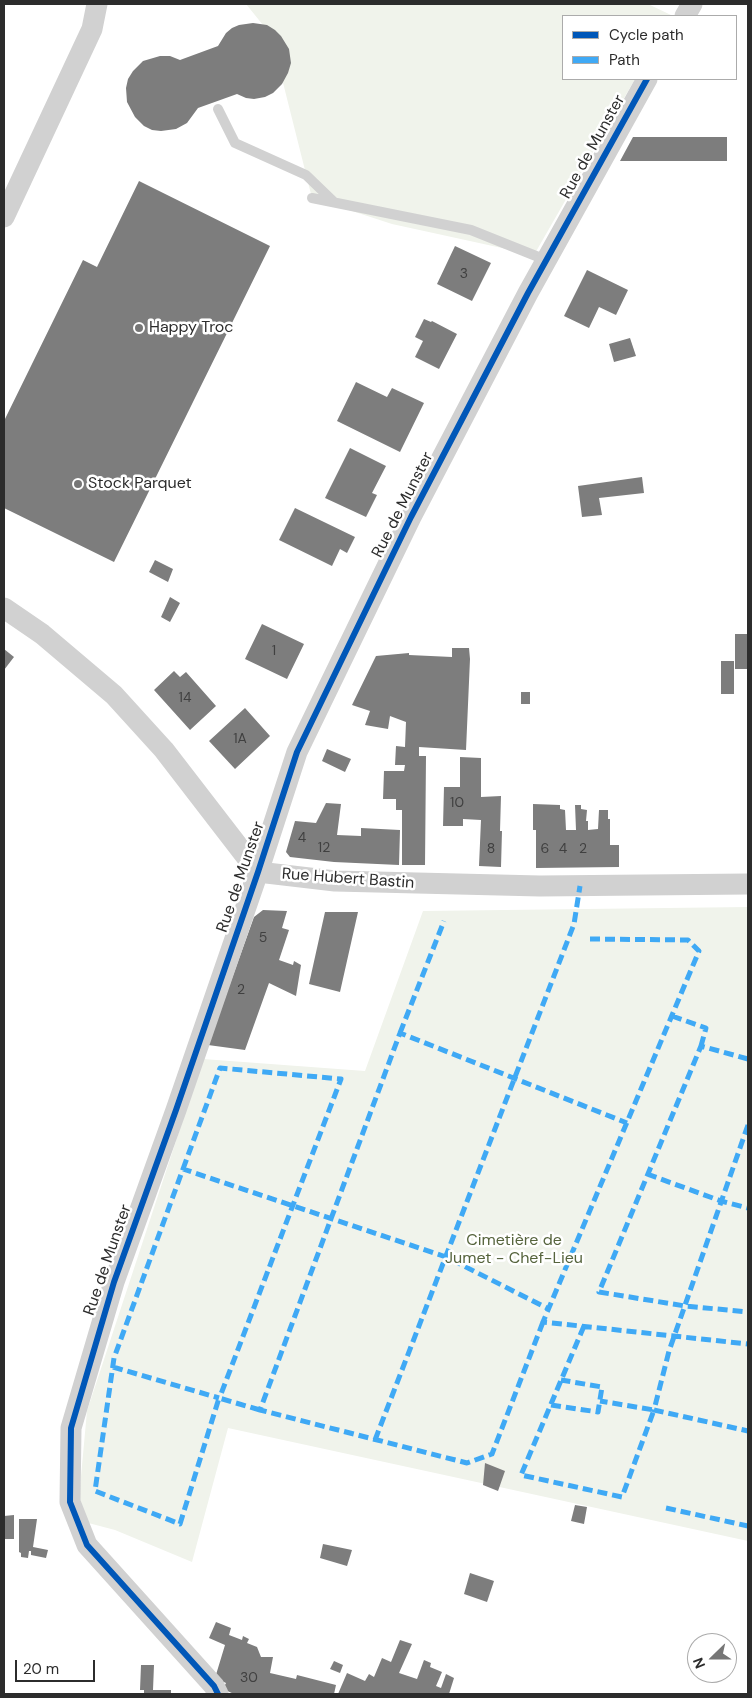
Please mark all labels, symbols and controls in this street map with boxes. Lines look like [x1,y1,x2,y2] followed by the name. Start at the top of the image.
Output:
[562,15,737,80] legend
[609,25,684,45] text: Cycle path
[609,50,640,70] text: Path
[557,92,629,202] street label: Rue de Munster
[460,266,468,282] house number: 3
[149,318,233,338] place label: Happy Troc
[133,322,145,334] marker: Happy Troc
[368,449,438,561] street label: Rue de Munster
[88,474,192,494] place label: Stock Parquet
[72,478,84,490] marker: Stock Parquet
[272,643,276,659] house number: 1
[179,690,191,706] house number: 14
[233,731,247,747] house number: 1A
[450,795,464,811] house number: 10
[213,819,269,935] street label: Rue de Munster
[298,830,306,846] house number: 4
[318,840,330,856] house number: 12
[487,841,495,857] house number: 8
[541,841,549,857] house number: 6
[559,841,567,857] house number: 4
[579,841,587,857] house number: 2
[281,865,415,893] street label: Rue Hubert Bastin
[259,930,267,946] house number: 5
[237,982,245,998] house number: 2
[80,1202,136,1318] street label: Rue de Munster
[445,1231,583,1269] park label: Cimetière de Jumet - Chef-Lieu
[687,1633,737,1683] north arrow
[18,1650,98,1682] scale bar
[689,1655,709,1671] text: N
[23,1659,59,1679] text: 20 m
[240,1670,258,1686] house number: 30

